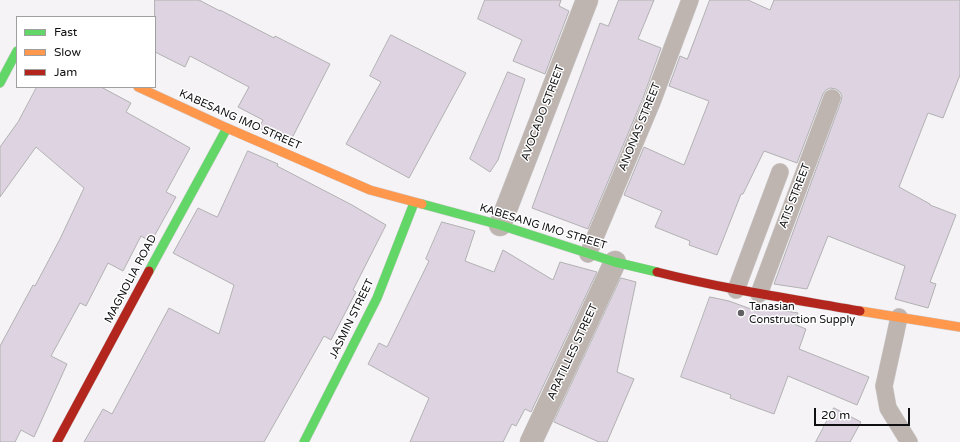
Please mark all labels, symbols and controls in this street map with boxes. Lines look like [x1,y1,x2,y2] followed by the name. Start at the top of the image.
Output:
[16,16,156,88] legend
[54,25,77,39] text: Fast
[54,45,81,59] text: Slow
[519,63,567,163] street label: AVOCADO STREET
[54,65,77,79] text: Jam
[616,81,664,173] street label: ANONAS STREET
[177,87,303,153] street label: KABESANG IMO STREET
[777,162,813,230] street label: ATIS STREET
[478,201,608,253] street label: KABESANG IMO STREET
[102,232,160,326] street label: MAGNOLIA ROAD
[327,277,377,361] street label: JASMIN STREET
[749,300,855,326] place label: Tanasian Construction Supply
[545,302,601,402] street label: ARATILLES STREET
[736,308,746,318] marker: Tanasian Construction Supply
[816,400,912,426] scale bar
[821,408,850,422] text: 20 m

